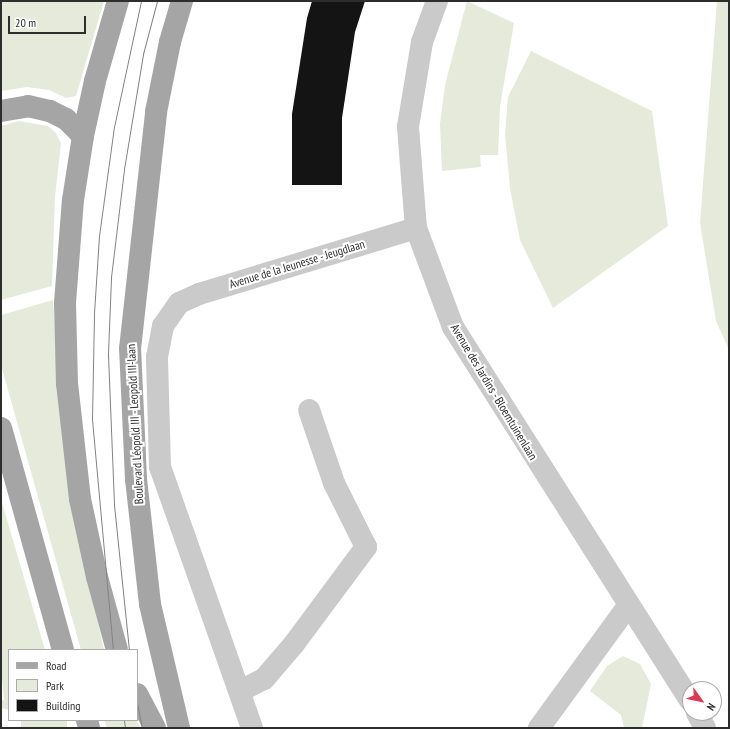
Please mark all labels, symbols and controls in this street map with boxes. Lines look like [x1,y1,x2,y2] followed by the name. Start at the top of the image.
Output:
[10,8,88,34] scale bar
[15,15,36,30] text: 20 m
[227,236,367,292] street label: Avenue de la Jeunesse - Jeugdlaan
[447,321,541,463] street label: Avenue des Jardins - Bloemtuinenlaan
[124,343,146,505] street label: Boulevard Léopold III - Leopold III-laan
[8,649,138,721] legend
[46,658,66,673] text: Road
[46,678,64,693] text: Park
[682,681,722,721] north arrow
[46,698,81,713] text: Building
[704,701,719,713] text: N

